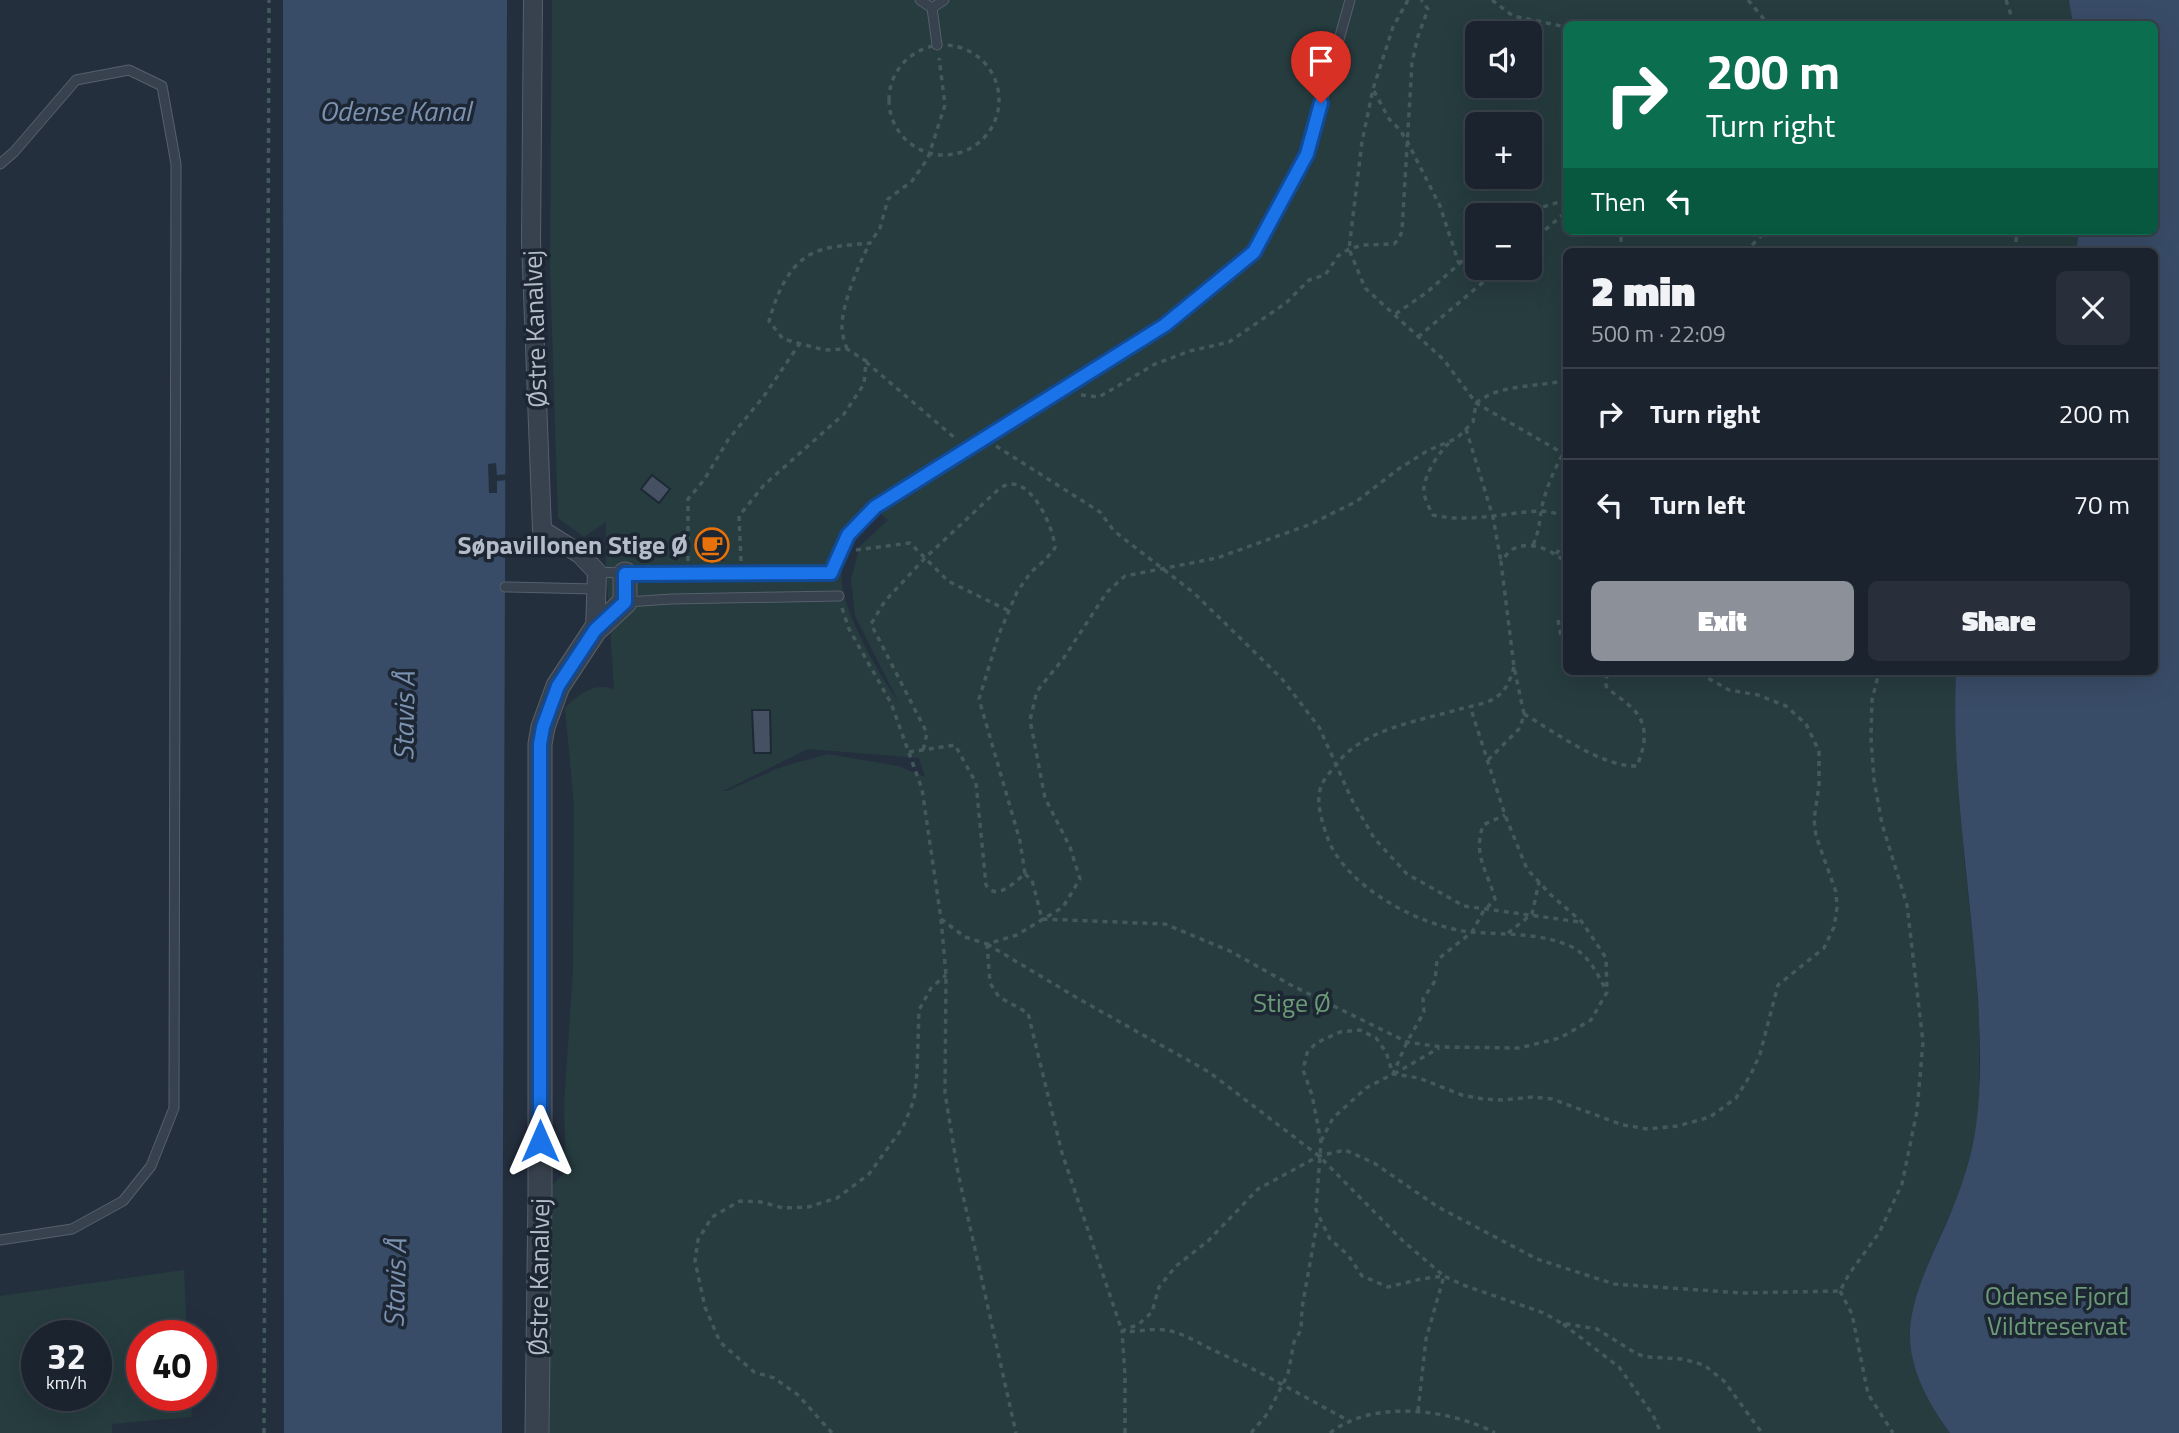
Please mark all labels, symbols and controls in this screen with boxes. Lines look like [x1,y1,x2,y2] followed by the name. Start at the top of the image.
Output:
[1465,21,1542,280] map controls
[1465,21,1542,98] button: sound
[1291,31,1351,103] pin
[1706,33,1840,108] text: 200 m
[1302,42,1340,80] icon: arrive
[1591,49,1682,140] icon: right
[319,89,474,132] water label: Odense Kanal
[1706,101,1835,149] text: Turn right
[1465,112,1542,189] button: +
[1591,182,1646,221] text: Then
[1660,182,1698,220] icon: left
[1465,203,1542,280] button: −
[512,249,557,409] street label: Østre Kanalvej
[1591,258,1695,322] text: 2 min
[2056,271,2130,345] button: close
[1591,316,1726,351] text: 500 m · 22:09
[1650,394,1761,433] text: Turn right
[2059,394,2130,433] text: 200 m
[1591,395,1629,433] icon: right
[1650,485,1745,524] text: Turn left
[2073,485,2130,524] text: 70 m
[1591,486,1629,524] icon: left
[457,525,688,564] place label: Søpavillonen Stige Ø
[693,526,731,564] cafe icon: Søpavillonen Stige Ø
[1591,581,1854,661] button: Exit
[1868,581,2130,661] button: Share
[381,671,426,761] water label: Stavis Å
[1253,983,1331,1022] park label: Stige Ø
[503,1104,577,1178] position arrow
[518,1198,559,1356] street label: Østre Kanalvej
[371,1237,418,1328] water label: Stavis Å
[1985,1276,2129,1345] park label: Odense Fjord Vildtreservat
[126,1320,217,1411] speed limit sign: 40
[47,1329,86,1383] text: 32
[46,1369,87,1396] text: km/h

